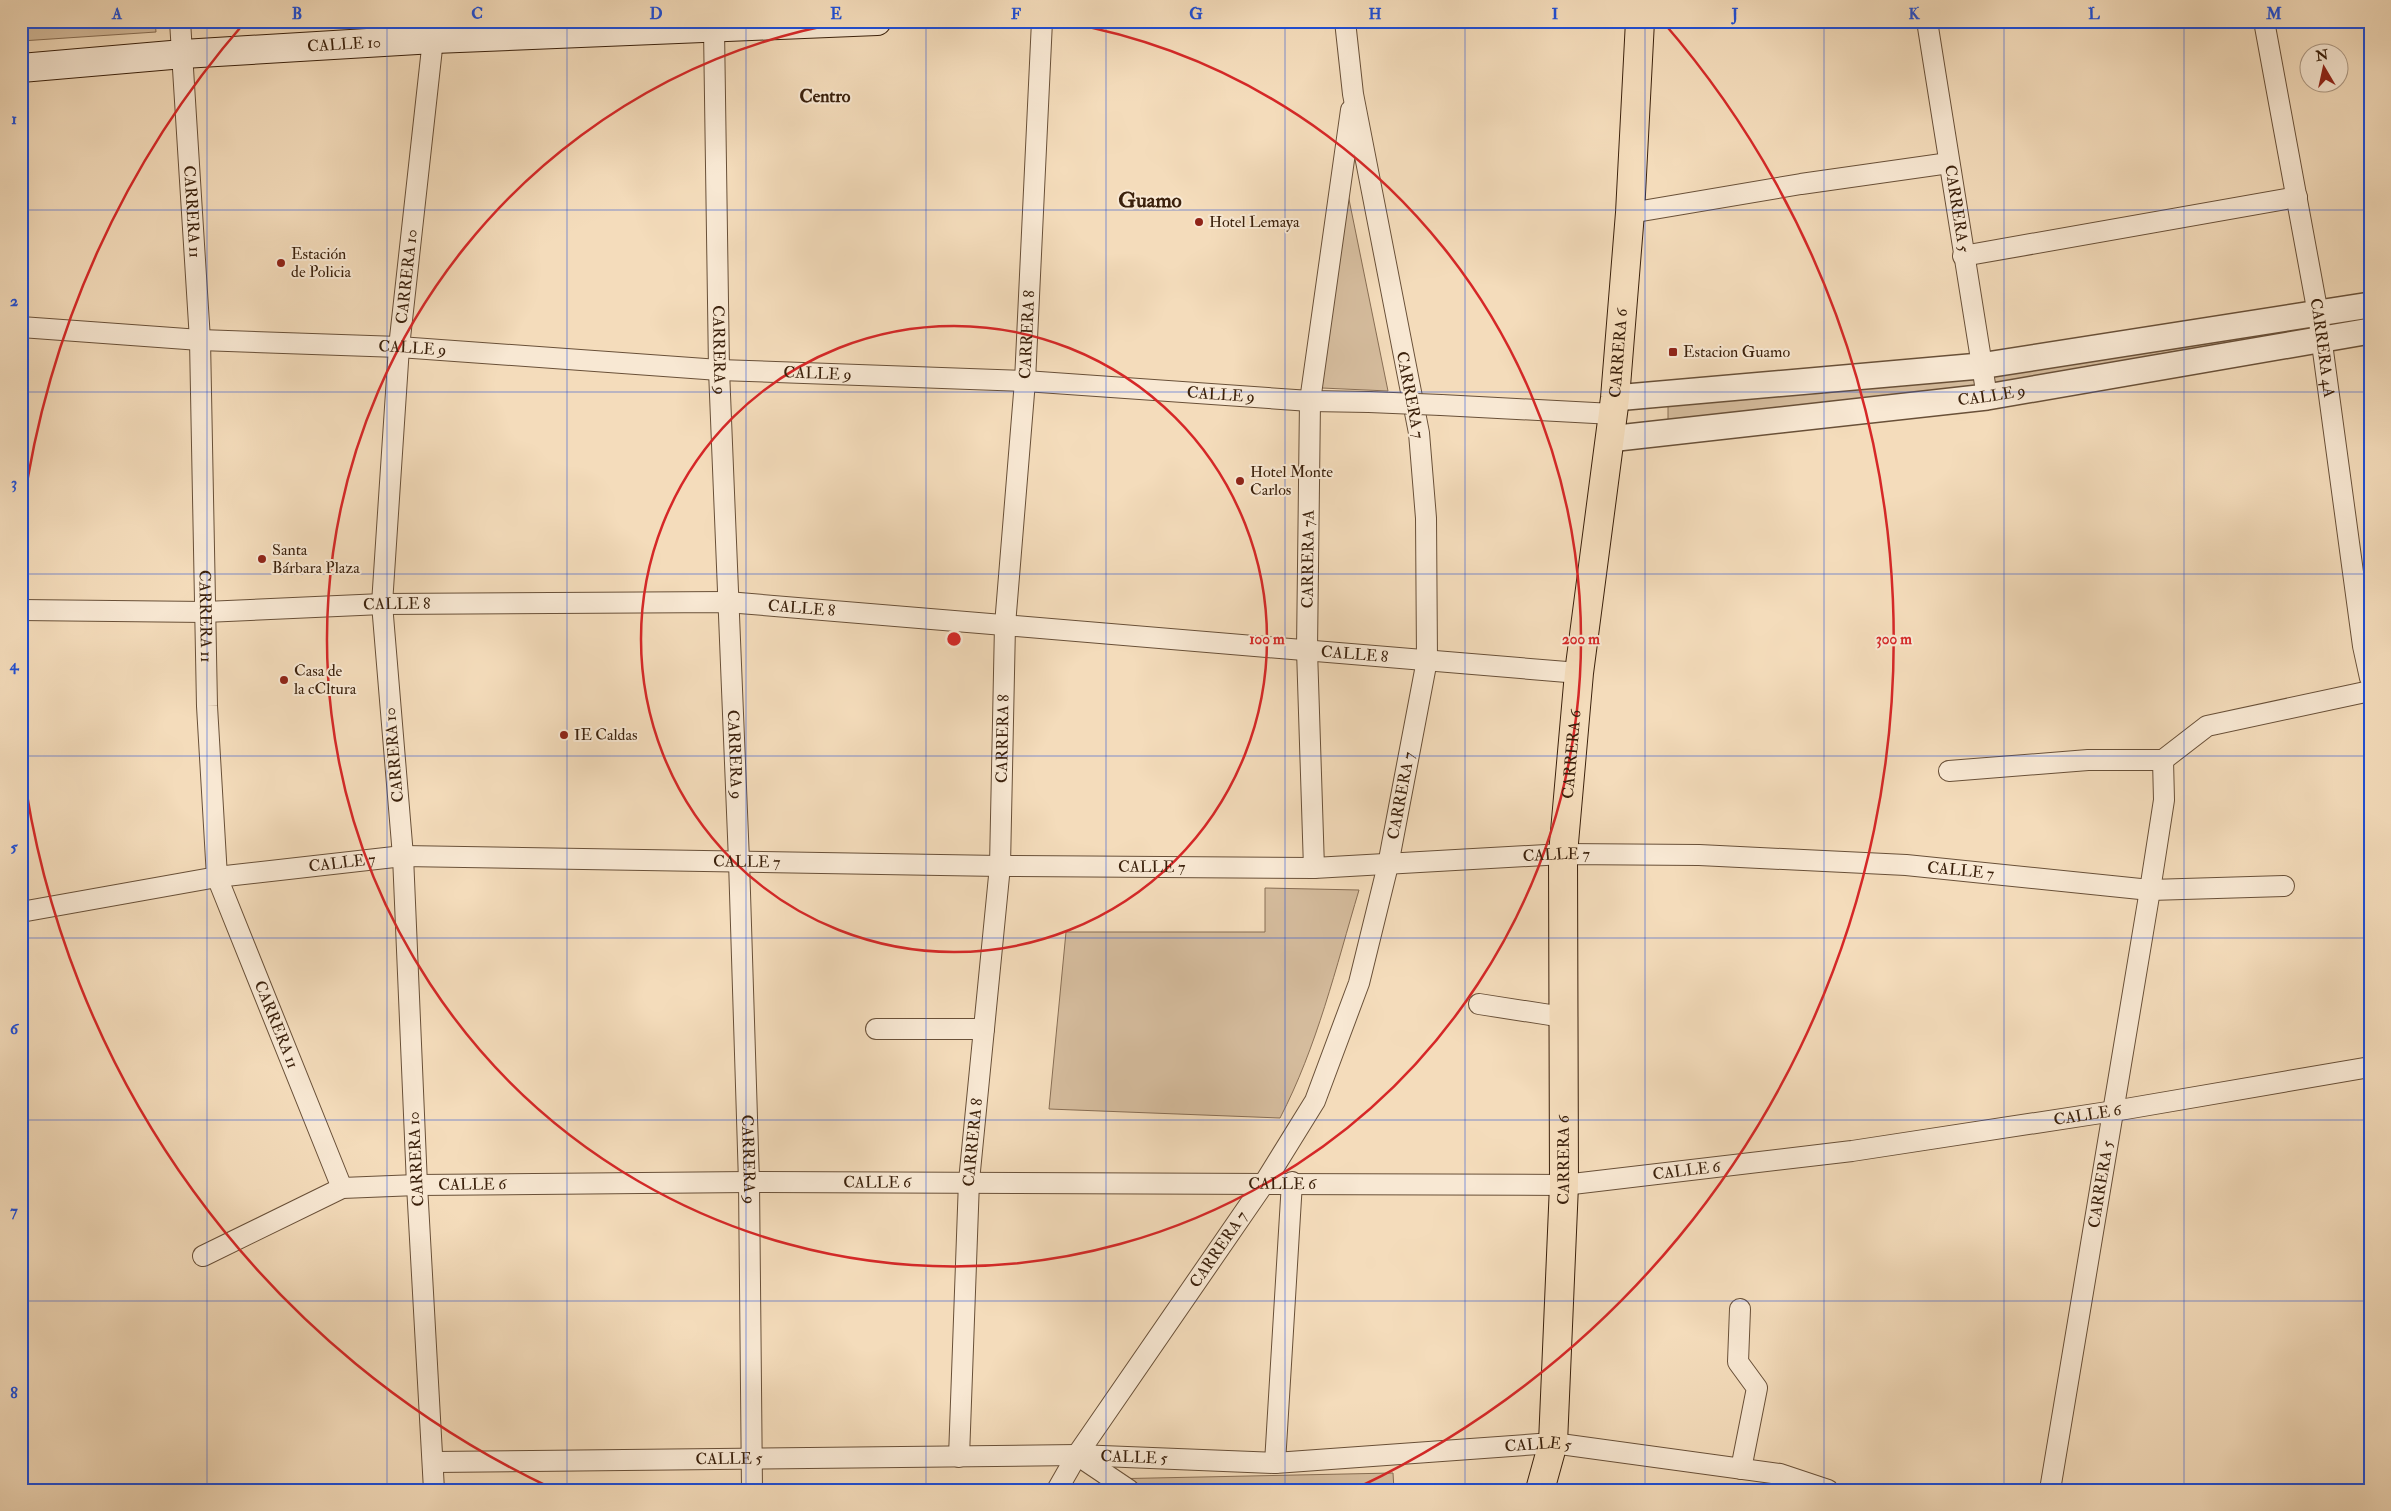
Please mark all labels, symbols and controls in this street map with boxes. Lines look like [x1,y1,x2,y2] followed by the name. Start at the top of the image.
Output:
[111,4,123,24] text: A
[292,4,302,24] text: B
[471,4,483,24] text: C
[649,4,663,24] text: D
[830,4,842,24] text: E
[1011,4,1021,24] text: F
[1189,4,1203,24] text: G
[1368,4,1382,24] text: H
[1552,4,1559,24] text: I
[1731,4,1739,25] text: J
[1908,4,1920,24] text: K
[2088,4,2100,24] text: L
[2265,4,2282,24] text: M
[307,32,382,57] street label: CALLE 10
[2298,42,2348,92] north arrow
[2314,46,2330,65] text: N
[799,85,851,108] district label: Centro
[11,109,17,129] text: 1
[1940,163,1974,254] street label: CARRERA 5
[179,165,205,259] street label: CARRERA 11
[1118,187,1182,214] district label: Guamo
[1209,212,1300,232] place label: Hotel Lemaya
[1193,216,1205,228] marker: Hotel Lemaya
[392,228,422,325] street label: CARRERA 10
[291,244,351,282] place label: Estación de Policia
[275,257,287,269] marker: Estación de Policia
[1015,289,1039,379] street label: CARRERA 8
[10,291,18,311] text: 2
[2305,296,2339,399] street label: CARRERA 4A
[708,305,730,395] street label: CARRERA 9
[1605,307,1632,399] street label: CARRERA 6
[378,336,447,360] street label: CALLE 9
[1683,342,1790,362] place label: Estacion Guamo
[1667,346,1679,358] marker: Estacion Guamo
[1392,350,1428,441] street label: CARRERA 7
[783,362,852,385] street label: CALLE 9
[1957,381,2027,410] street label: CALLE 9
[1186,382,1256,407] street label: CALLE 9
[1250,462,1333,500] place label: Hotel Monte Carlos
[11,473,17,493] text: 3
[1234,475,1246,487] marker: Hotel Monte Carlos
[1298,510,1319,609] street label: CARRERA 7A
[272,540,360,578] place label: Santa Bárbara Plaza
[256,553,268,565] marker: Santa Bárbara Plaza
[194,570,216,663] street label: CARRERA 11
[363,594,431,615] street label: CALLE 8
[767,595,836,621] street label: CALLE 8
[945,630,963,648] centre of rings
[1249,630,1285,649] text: 100 m
[1562,630,1600,649] text: 200 m
[1876,630,1912,649] text: 300 m
[1320,642,1390,667] street label: CALLE 8
[9,655,20,675] text: 4
[294,661,357,699] place label: Casa de la cCltura
[278,674,290,686] marker: Casa de la cCltura
[992,694,1014,783] street label: CARRERA 8
[380,707,408,803] street label: CARRERA 10
[1558,708,1586,800] street label: CARRERA 6
[723,710,746,800] street label: CARRERA 9
[574,725,638,745] place label: IE Caldas
[558,729,570,741] marker: IE Caldas
[1383,750,1419,841] street label: CARRERA 7
[10,837,18,857] text: 5
[1522,844,1591,866] street label: CALLE 7
[308,849,377,877] street label: CALLE 7
[713,851,781,872] street label: CALLE 7
[1118,857,1186,877] street label: CALLE 7
[1926,857,1996,884] street label: CALLE 7
[250,978,303,1071] street label: CARRERA 11
[10,1019,20,1039] text: 6
[958,1097,987,1188] street label: CARRERA 8
[2052,1100,2124,1130] street label: CALLE 6
[404,1111,428,1207] street label: CARRERA 10
[737,1114,759,1204] street label: CARRERA 9
[1553,1114,1574,1205] street label: CARRERA 6
[2084,1139,2118,1229] street label: CARRERA 5
[1651,1157,1722,1184] street label: CALLE 6
[843,1172,912,1193] street label: CALLE 6
[438,1174,507,1195] street label: CALLE 6
[1248,1174,1317,1194] street label: CALLE 6
[10,1201,18,1221] text: 7
[1185,1207,1252,1292] street label: CARRERA 7
[10,1383,18,1403] text: 8
[1504,1433,1573,1456] street label: CALLE 5
[1100,1446,1168,1469] street label: CALLE 5
[695,1448,763,1469] street label: CALLE 5

